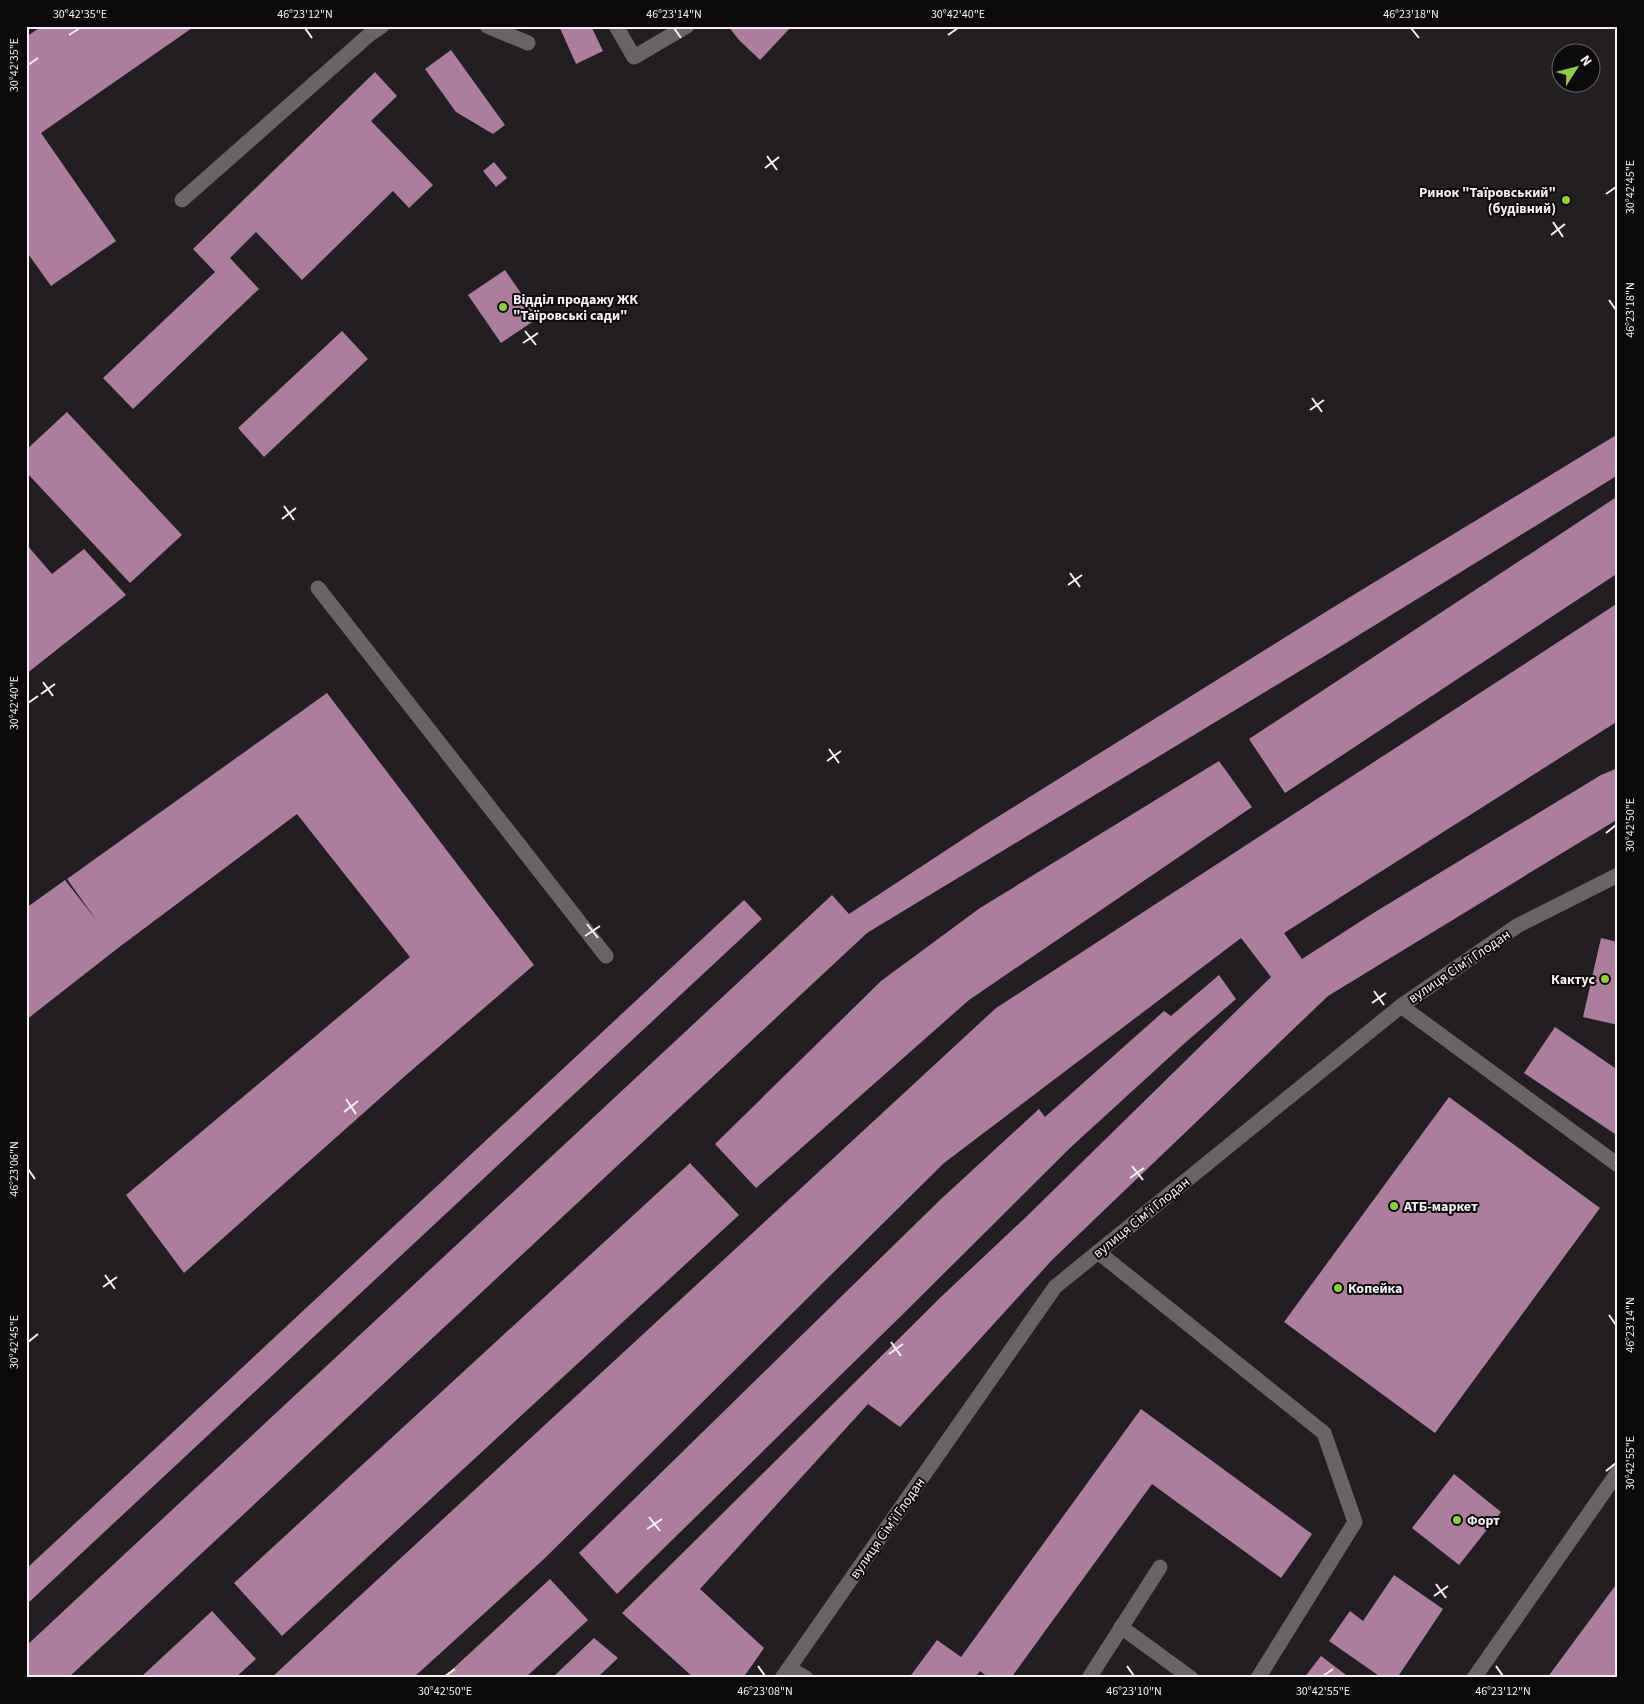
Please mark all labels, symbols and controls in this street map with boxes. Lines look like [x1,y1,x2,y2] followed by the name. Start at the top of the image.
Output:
[53,6,107,23] text: 30°42'35"E
[277,6,333,23] text: 46°23'12"N
[646,6,702,23] text: 46°23'14"N
[931,6,985,23] text: 30°42'40"E
[1383,6,1439,23] text: 46°23'18"N
[6,38,23,92] text: 30°42'35"E
[1552,42,1602,92] north arrow
[1575,51,1597,71] text: N
[1622,160,1639,214] text: 30°42'45"E
[1419,183,1556,219] place label: Ринок "Таїровський" (будівний)
[1560,194,1572,206] marker: Ринок "Таїровський" (будівний)
[1622,282,1639,338] text: 46°23'18"N
[513,290,638,326] place label: Відділ продажу ЖК "Таїровські сади"
[497,301,509,313] marker: Відділ продажу ЖК "Таїровські сади"
[6,676,23,730] text: 30°42'40"E
[1622,798,1639,852] text: 30°42'50"E
[1404,925,1515,1009] street label: вулиця Сім'ї Глодан
[1551,970,1595,990] place label: Кактус
[1599,973,1611,985] marker: Кактус
[6,1141,23,1197] text: 46°23'06"N
[1089,1172,1194,1263] street label: вулиця Сім'ї Глодан
[1403,1197,1478,1217] place label: АТБ-маркет
[1388,1200,1400,1212] marker: АТБ-маркет
[1348,1279,1403,1299] place label: Копейка
[1332,1282,1344,1294] marker: Копейка
[1622,1297,1639,1353] text: 46°23'14"N
[6,1315,23,1369] text: 30°42'45"E
[1622,1436,1639,1490] text: 30°42'55"E
[845,1474,930,1583] street label: вулиця Сім'ї Глодан
[1467,1511,1500,1531] place label: Форт
[1451,1514,1463,1526] marker: Форт
[418,1683,472,1700] text: 30°42'50"E
[737,1683,793,1700] text: 46°23'08"N
[1106,1683,1162,1700] text: 46°23'10"N
[1296,1683,1350,1700] text: 30°42'55"E
[1475,1683,1531,1700] text: 46°23'12"N

